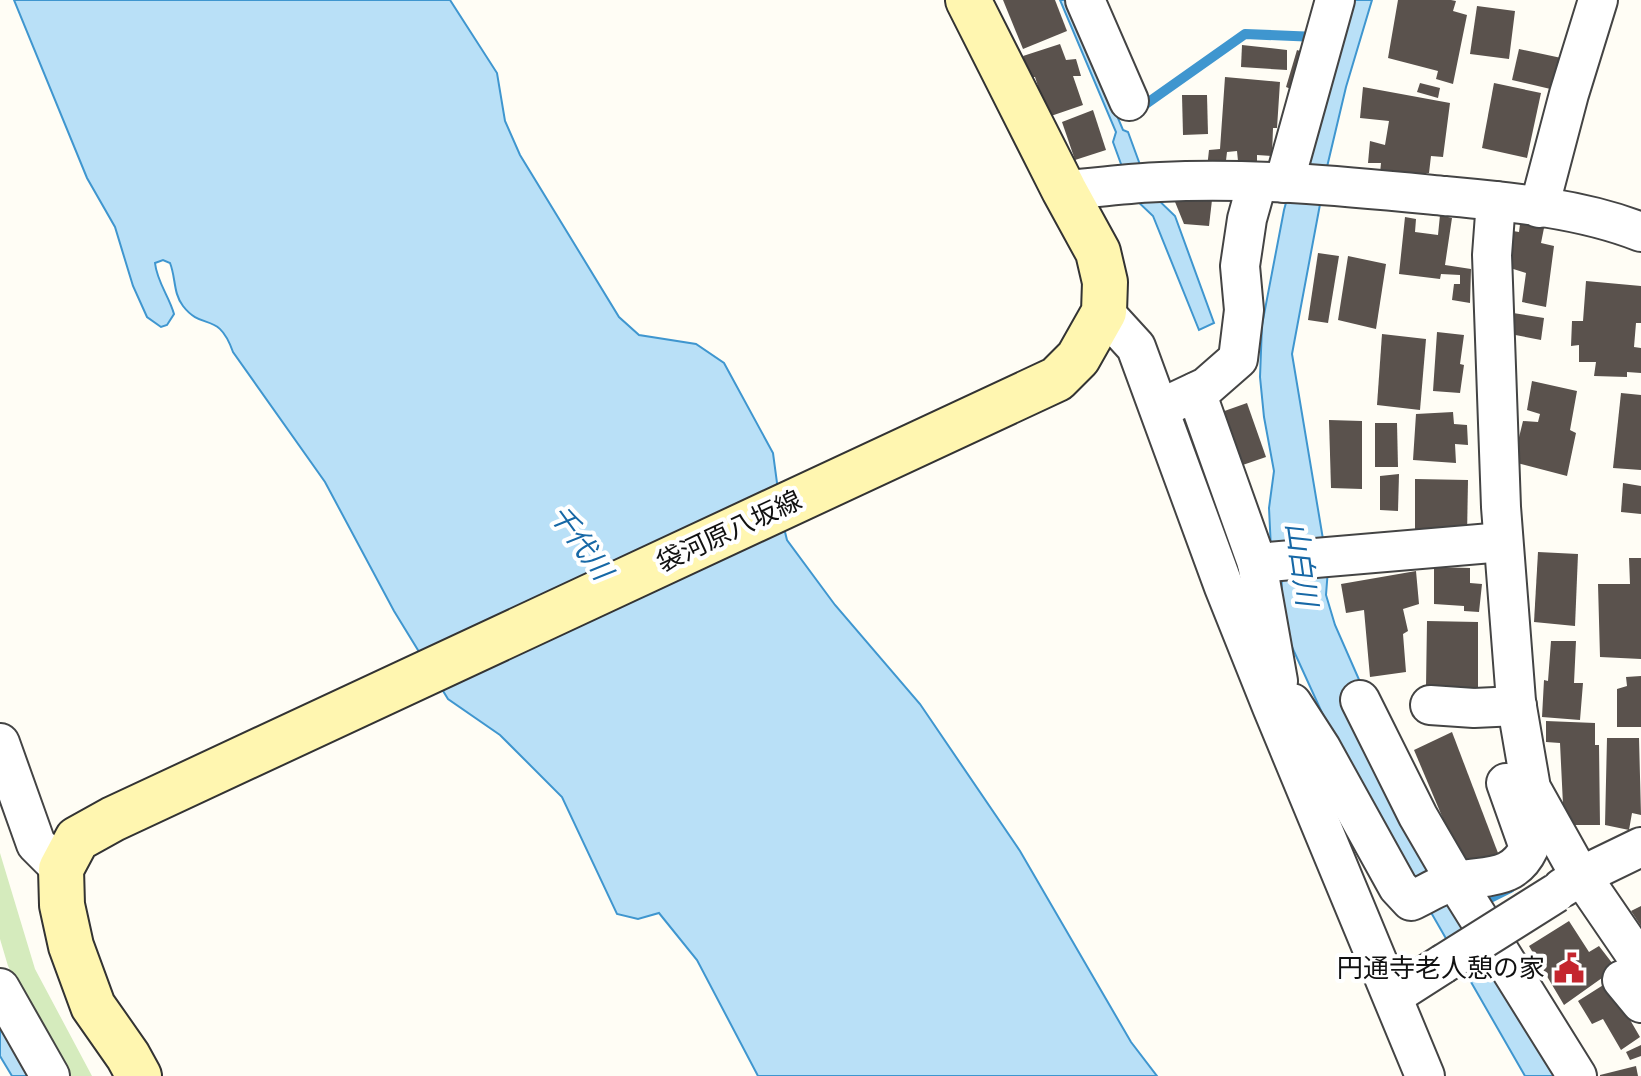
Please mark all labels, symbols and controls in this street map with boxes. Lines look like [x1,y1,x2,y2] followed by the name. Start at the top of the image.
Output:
[651,482,807,580] street label: 袋河原八坂線
[541,497,623,590] water label: 千代川
[1277,520,1327,611] water label: 山白川
[1337,950,1545,986] place label: 円通寺老人憩の家
[1552,951,1586,985] public building icon: 円通寺老人憩の家

